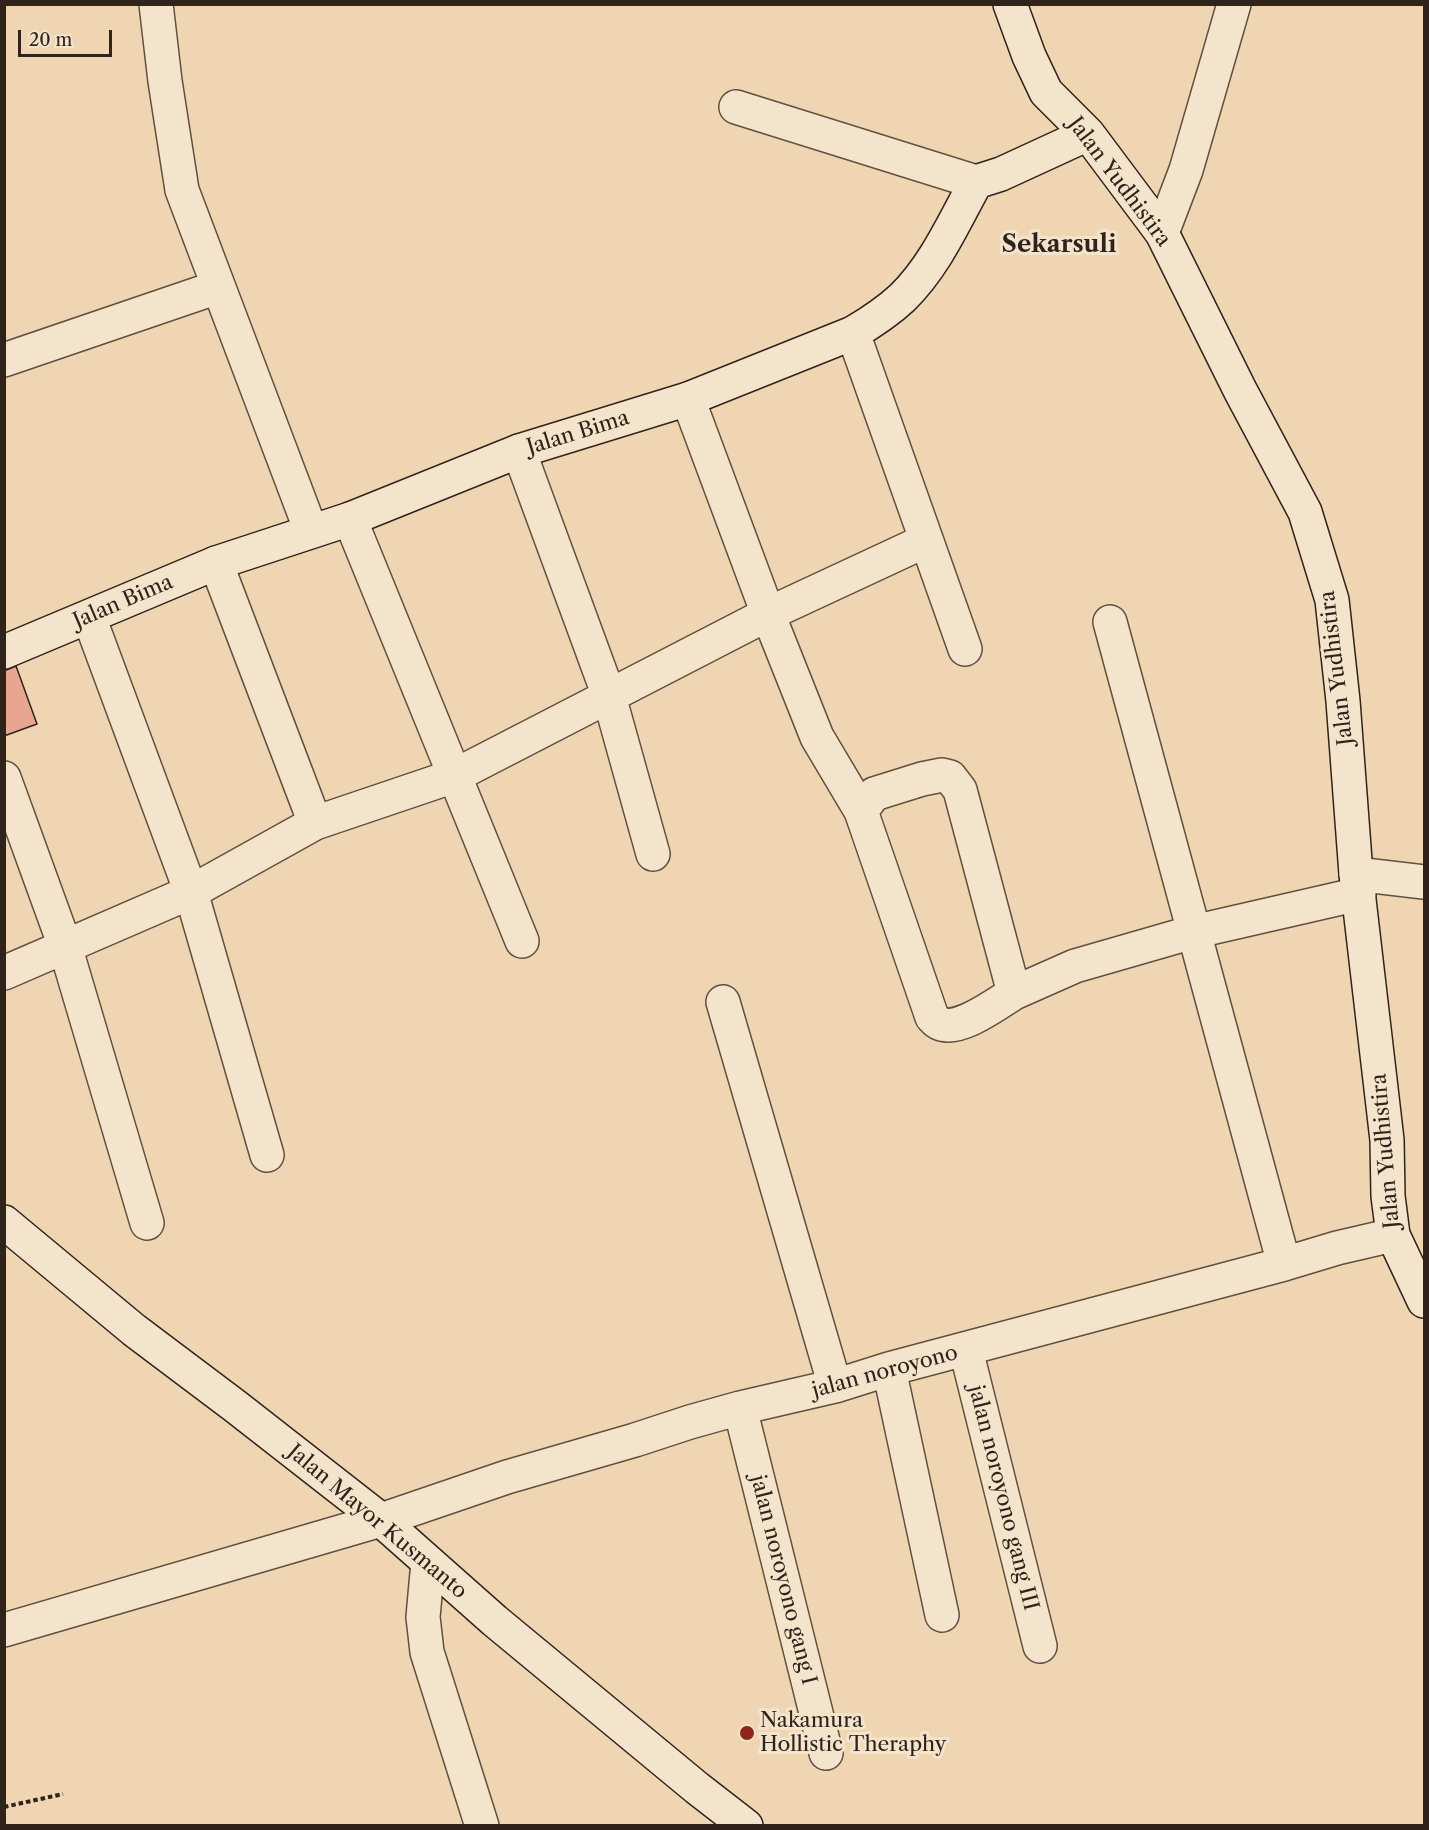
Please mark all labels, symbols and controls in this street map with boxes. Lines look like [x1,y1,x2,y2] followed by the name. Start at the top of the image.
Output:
[21,18,116,56] scale bar
[29,29,72,51] text: 20 m
[1062,112,1176,252] street label: Jalan Yudhistira
[1002,231,1116,259] district label: Sekarsuli
[524,405,632,461] street label: Jalan Bima
[69,570,177,634] street label: Jalan Bima
[1315,589,1359,747] street label: Jalan Yudhistira
[1367,1072,1405,1230] street label: Jalan Yudhistira
[809,1340,961,1404] street label: jalan noroyono
[963,1383,1043,1613] street label: jalan noroyono gang III
[282,1439,472,1605] street label: Jalan Mayor Kusmanto
[745,1472,821,1688] street label: jalan noroyono gang I
[760,1708,946,1758] place label: Nakamura Hollistic Theraphy
[738,1724,756,1742] marker: Nakamura Hollistic Theraphy

